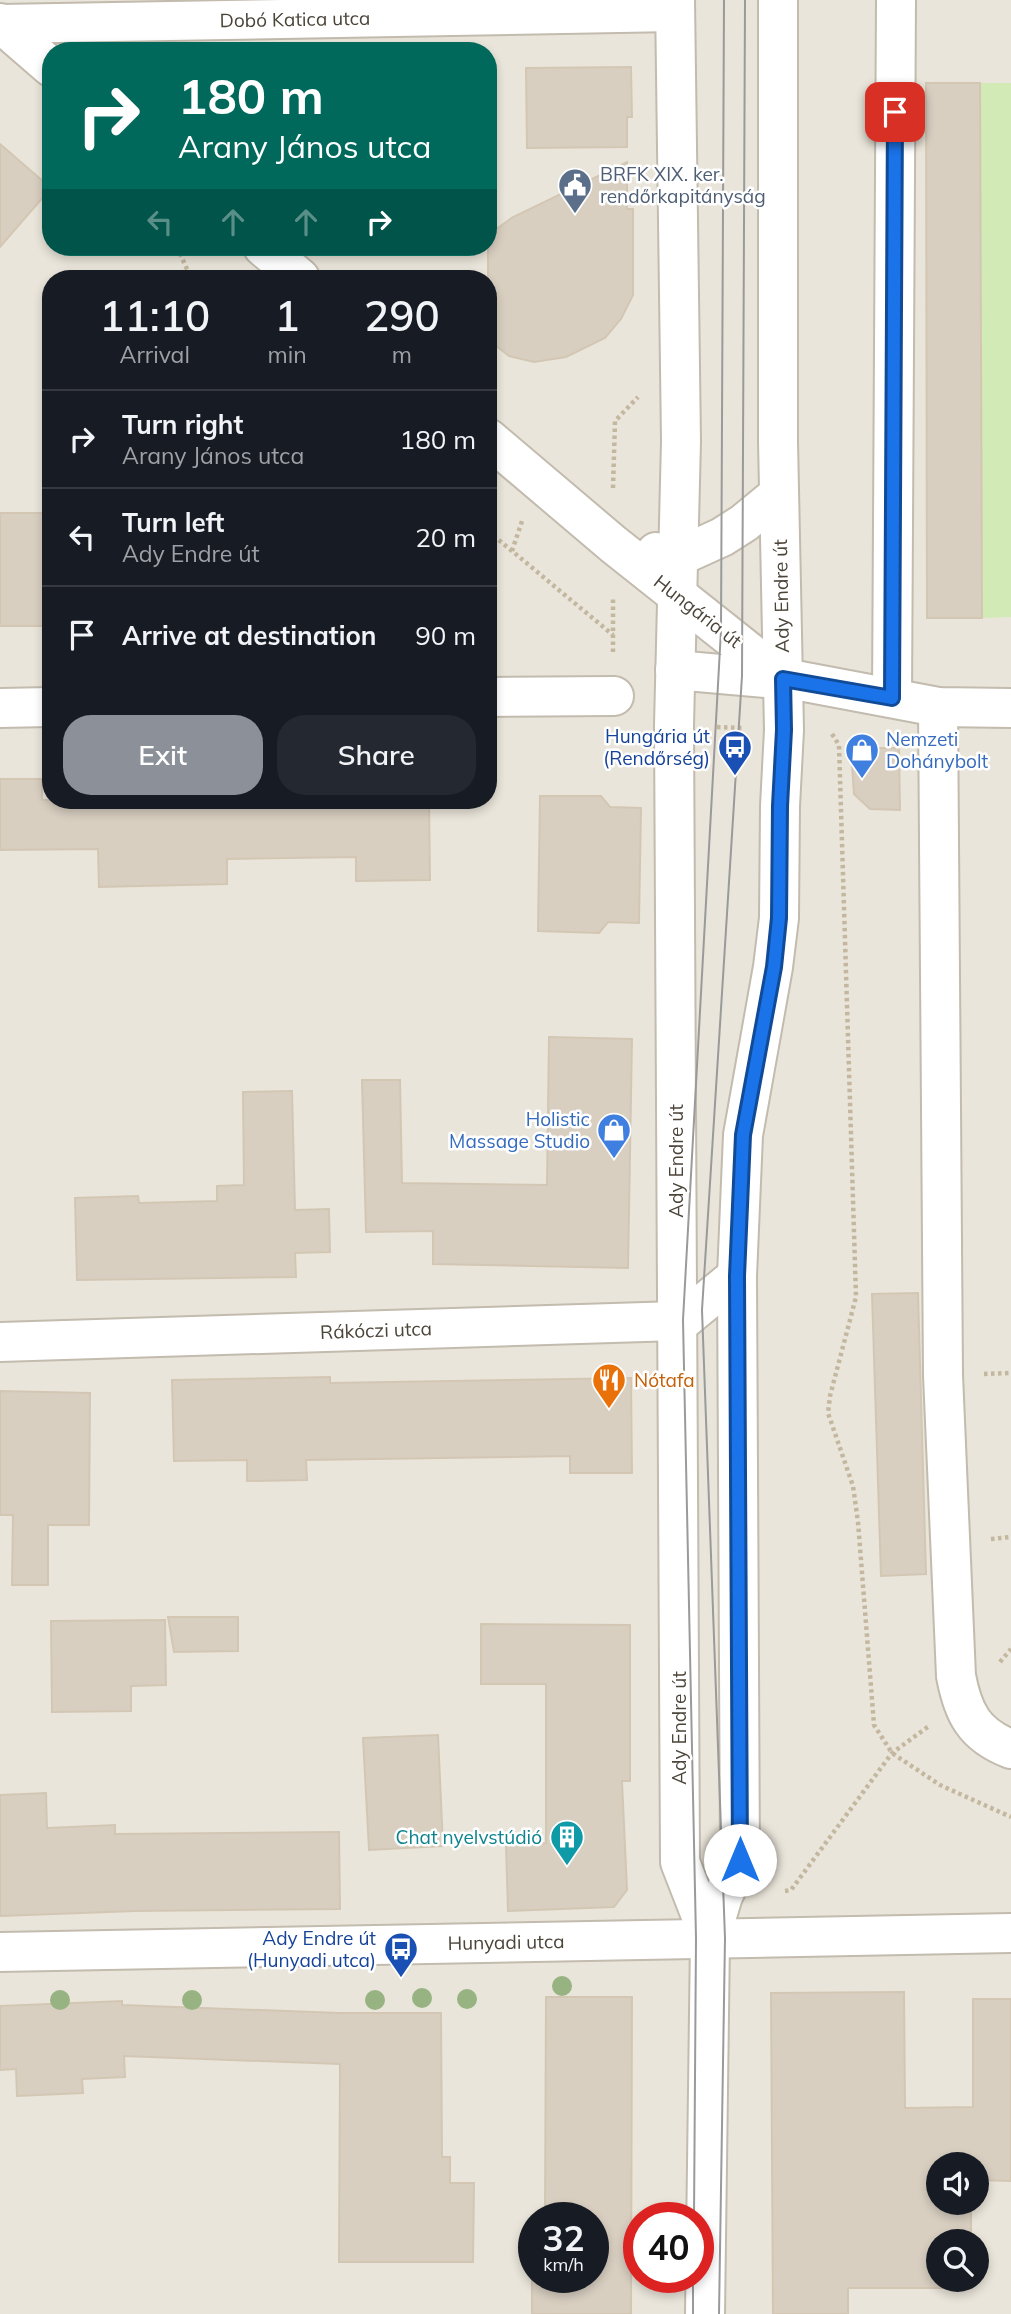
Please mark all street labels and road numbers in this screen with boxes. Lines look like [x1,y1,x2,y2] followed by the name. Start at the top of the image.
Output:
[219,6,371,32] street label: Dobó Katica utca
[768,539,794,653] street label: Ady Endre út
[649,569,747,653] street label: Hungária út
[664,1104,688,1218] street label: Ady Endre út
[320,1316,432,1344] street label: Rákóczi utca
[667,1671,691,1785] street label: Ady Endre út
[447,1929,565,1955] street label: Hunyadi utca

